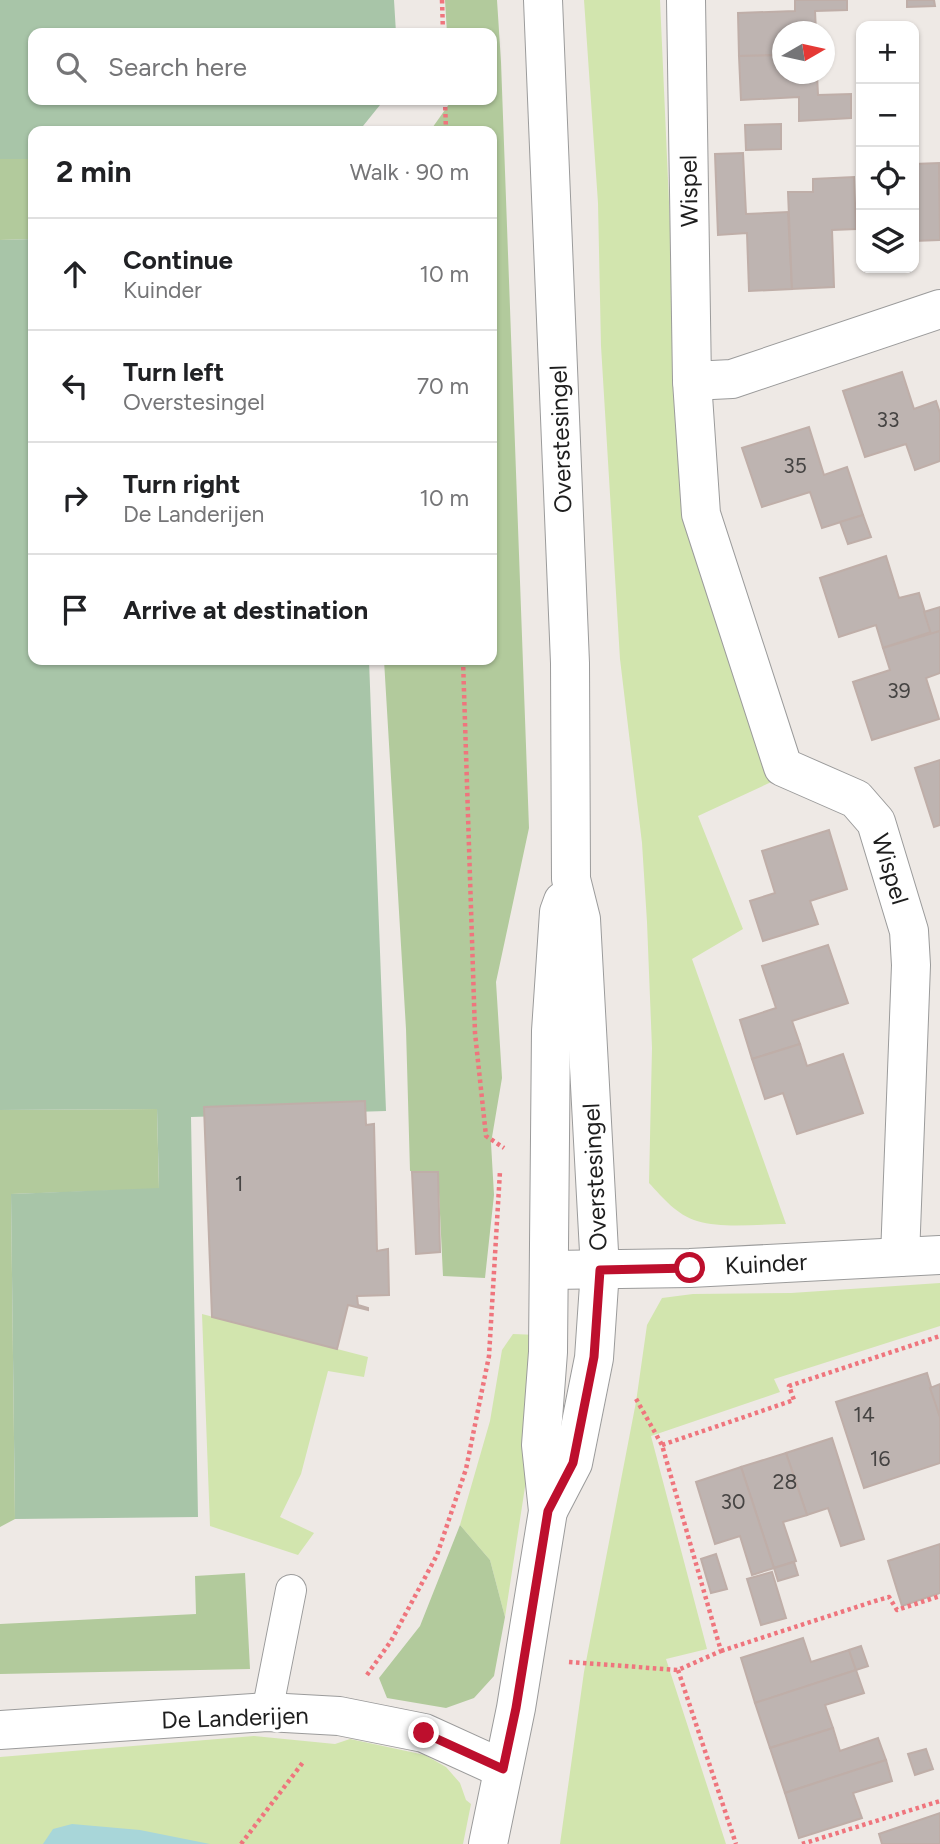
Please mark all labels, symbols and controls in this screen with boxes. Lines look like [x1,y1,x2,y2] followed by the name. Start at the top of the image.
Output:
[772,21,835,84] north arrow
[856,21,919,273] map controls
[856,21,919,84] button: +
[28,28,497,105] search box
[52,48,90,86] icon: search
[108,51,247,83] text: Search here
[856,84,919,147] button: −
[856,147,919,210] button: locate
[56,153,132,190] text: 2 min
[673,155,704,227] street label: Wispel
[350,158,469,186] text: Walk · 90 m
[856,210,919,273] button: layers
[123,244,233,276] text: Continue
[56,255,94,293] icon: ahead
[420,260,469,288] text: 10 m
[123,276,202,304] text: Kuinder
[123,356,224,388] text: Turn left
[543,365,578,513] street label: Overstesingel
[56,367,94,405] icon: left
[417,372,469,400] text: 70 m
[123,388,265,416] text: Overstesingel
[877,407,899,432] house number: 33
[783,453,807,478] house number: 35
[123,468,240,500] text: Turn right
[56,479,94,517] icon: right
[420,484,469,512] text: 10 m
[123,500,264,528] text: De Landerijen
[56,591,94,629] icon: arrive
[123,594,368,626] text: Arrive at destination
[887,678,911,703] house number: 39
[866,830,915,908] street label: Wispel
[576,1102,613,1252] street label: Overstesingel
[235,1171,243,1196] house number: 1
[724,1247,808,1280] street label: Kuinder
[674,1252,705,1283] route start
[853,1402,875,1427] house number: 14
[870,1446,890,1471] house number: 16
[773,1469,797,1494] house number: 28
[721,1489,745,1514] house number: 30
[161,1700,309,1735] street label: De Landerijen
[408,1717,439,1748] route end

